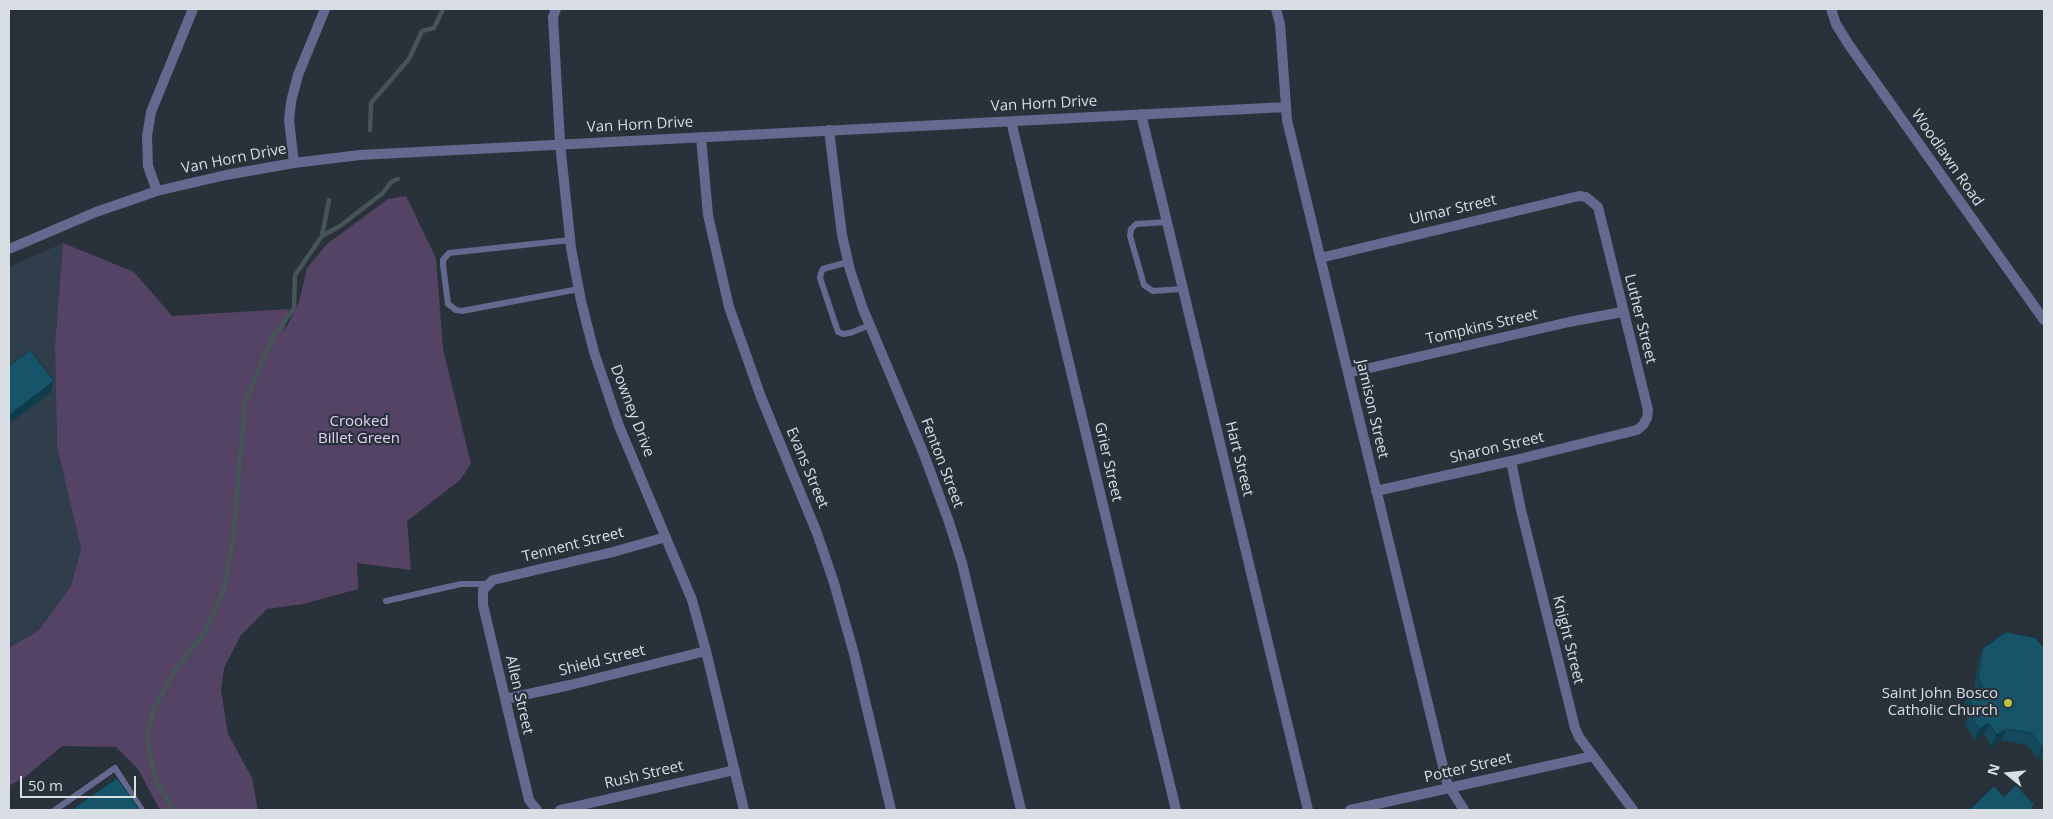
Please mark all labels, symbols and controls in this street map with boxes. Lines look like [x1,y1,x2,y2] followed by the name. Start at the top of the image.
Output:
[990,92,1098,116] street label: Van Horn Drive
[1907,106,1987,210] street label: Woodlawn Road
[586,113,694,137] street label: Van Horn Drive
[180,140,288,178] street label: Van Horn Drive
[1408,191,1498,229] street label: Ulmar Street
[1620,272,1660,366] street label: Luther Street
[1424,305,1540,349] street label: Tompkins Street
[1352,358,1392,460] street label: Jamison Street
[606,362,658,460] street label: Downey Drive
[318,413,400,448] park label: Crooked Billet Green
[917,416,967,510] street label: Fenton Street
[1090,420,1126,504] street label: Grier Street
[1221,420,1257,498] street label: Hart Street
[782,425,832,511] street label: Evans Street
[1448,428,1546,468] street label: Sharon Street
[520,524,626,566] street label: Tennent Street
[1548,594,1588,686] street label: Knight Street
[557,642,647,680] street label: Shield Street
[501,654,537,736] street label: Allen Street
[1882,685,1998,720] place label: Saint John Bosco Catholic Church
[2002,697,2014,709] marker: Saint John Bosco Catholic Church
[1423,749,1513,787] street label: Potter Street
[1983,749,2033,799] north arrow
[603,757,685,793] street label: Rush Street
[1982,761,2004,778] text: N
[22,766,139,798] scale bar
[28,775,63,795] text: 50 m

